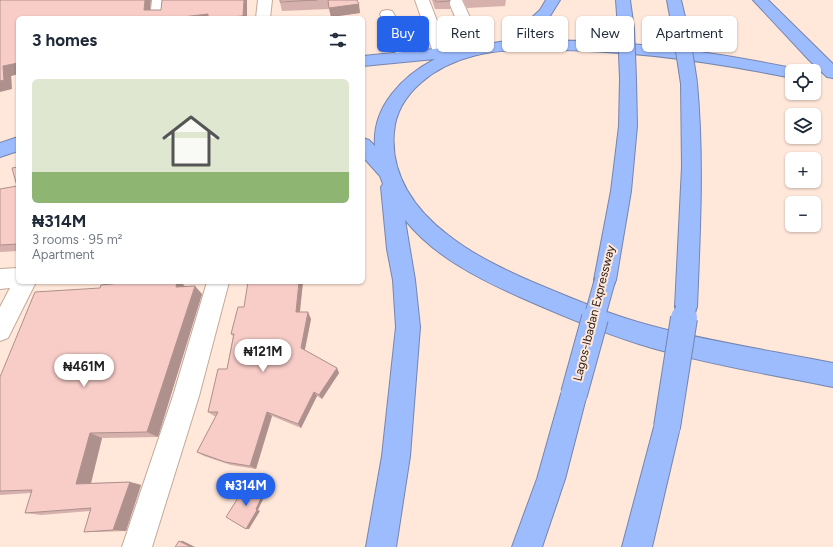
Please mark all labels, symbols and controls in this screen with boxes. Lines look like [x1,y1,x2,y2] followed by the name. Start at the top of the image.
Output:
[377,16,429,52] chip: Buy
[437,16,494,52] chip: Rent
[502,16,568,52] chip: Filters
[576,16,634,52] chip: New
[642,16,737,52] chip: Apartment
[327,29,349,51] icon: filters
[32,30,97,50] text: 3 homes
[785,64,821,232] map controls
[785,64,821,100] button: locate
[155,105,227,177] icon: home
[785,108,821,144] button: layers
[785,152,821,188] button: +
[785,196,821,232] button: −
[32,211,86,231] text: ₦314M
[32,232,122,247] text: 3 rooms · 95 m²
[570,243,618,382] street label: Lagos-Ibadan Expressway
[32,247,95,262] text: Apartment
[235,339,291,373] pin: ₦121M
[243,344,283,359] text: ₦121M
[56,354,112,388] pin: ₦461M
[63,359,105,374] text: ₦461M
[218,473,274,507] pin: ₦314M
[225,478,267,493] text: ₦314M

